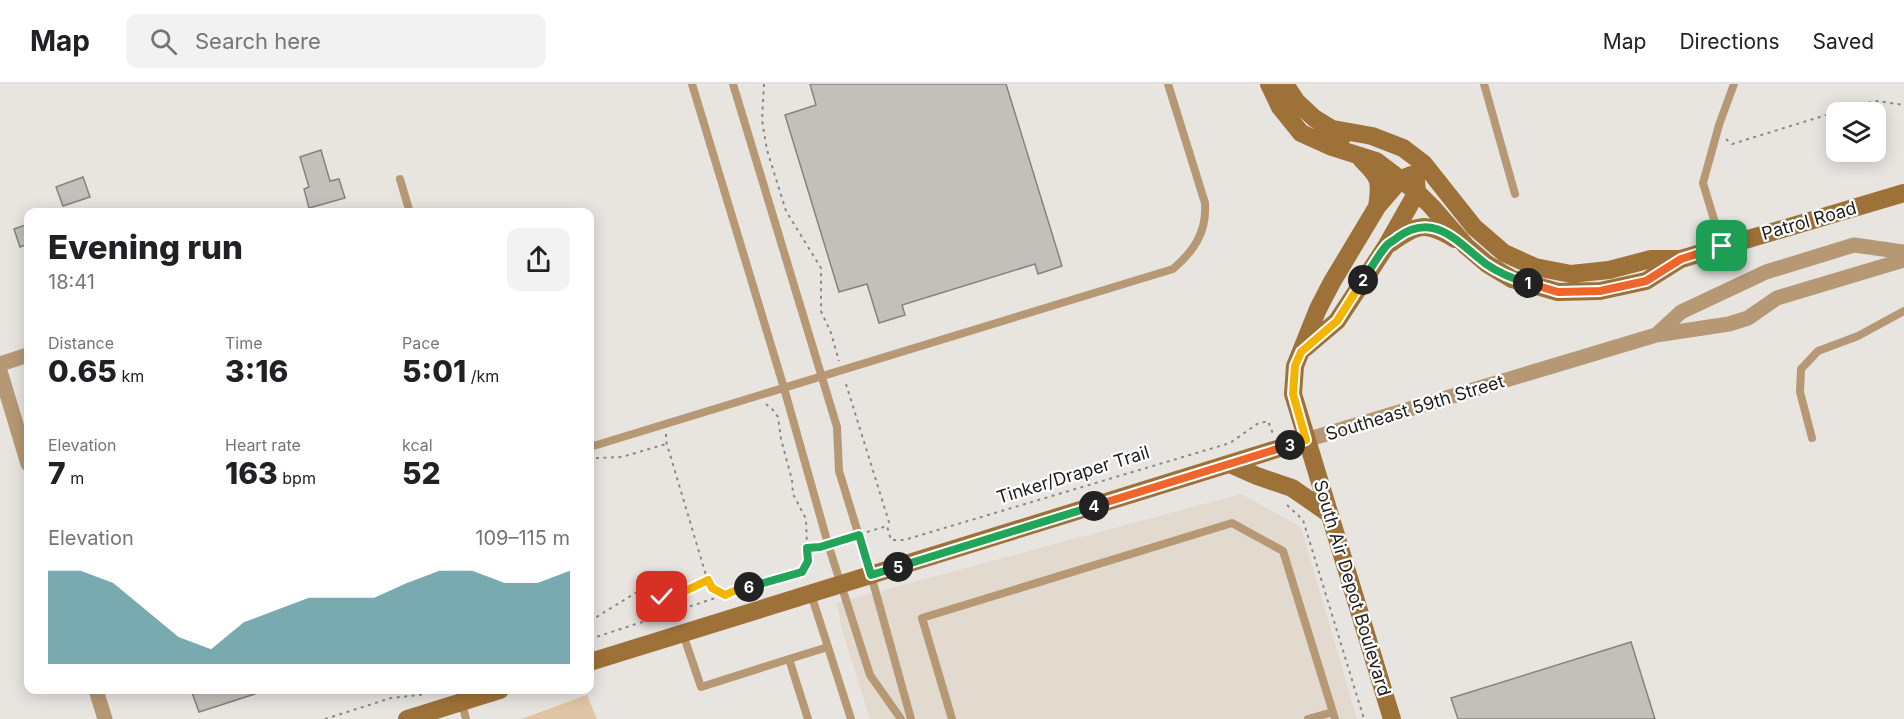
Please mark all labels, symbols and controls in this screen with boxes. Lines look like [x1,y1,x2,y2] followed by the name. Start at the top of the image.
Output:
[126,14,546,68] search box
[30,24,90,58] text: Map
[147,25,180,58] icon: search
[195,28,321,54] text: Search here
[1603,29,1646,54] text: Map
[1679,29,1780,54] text: Directions
[1813,29,1874,54] text: Saved
[1826,102,1886,162] map controls
[1826,102,1886,162] button: layers
[1759,197,1859,244] street label: Patrol Road
[1696,220,1747,271] pin
[48,227,243,267] text: Evening run
[507,228,570,291] button: share
[1705,229,1738,262] icon: arrive
[1348,265,1378,295] pin: 2
[1513,268,1543,298] pin: 1
[48,270,95,294] text: 18:41
[1358,270,1368,290] text: 2
[1525,273,1531,293] text: 1
[48,333,114,353] text: Distance
[225,333,263,353] text: Time
[402,333,440,353] text: Pace
[48,353,117,389] text: 0.65
[225,353,288,389] text: 3:16
[402,353,466,389] text: 5:01
[117,366,144,386] text: km
[466,366,499,386] text: /km
[1323,370,1507,445] street label: Southeast 59th Street
[1275,430,1305,460] pin: 3
[48,435,117,455] text: Elevation
[225,435,301,455] text: Heart rate
[402,435,433,455] text: kcal
[1285,435,1295,455] text: 3
[994,441,1152,508] street label: Tinker/Draper Trail
[48,455,66,491] text: 7
[225,455,278,491] text: 163
[402,455,441,491] text: 52
[66,468,84,488] text: m
[278,468,316,488] text: bpm
[1310,477,1395,698] street label: South Air Depot Boulevard
[1079,491,1109,521] pin: 4
[1089,496,1099,516] text: 4
[48,526,134,550] text: Elevation
[475,526,570,550] text: 109–115 m
[883,552,913,582] pin: 5
[893,557,903,577] text: 5
[636,571,687,622] pin
[734,572,764,602] pin: 6
[744,577,754,597] text: 6
[645,580,678,613] icon: check

